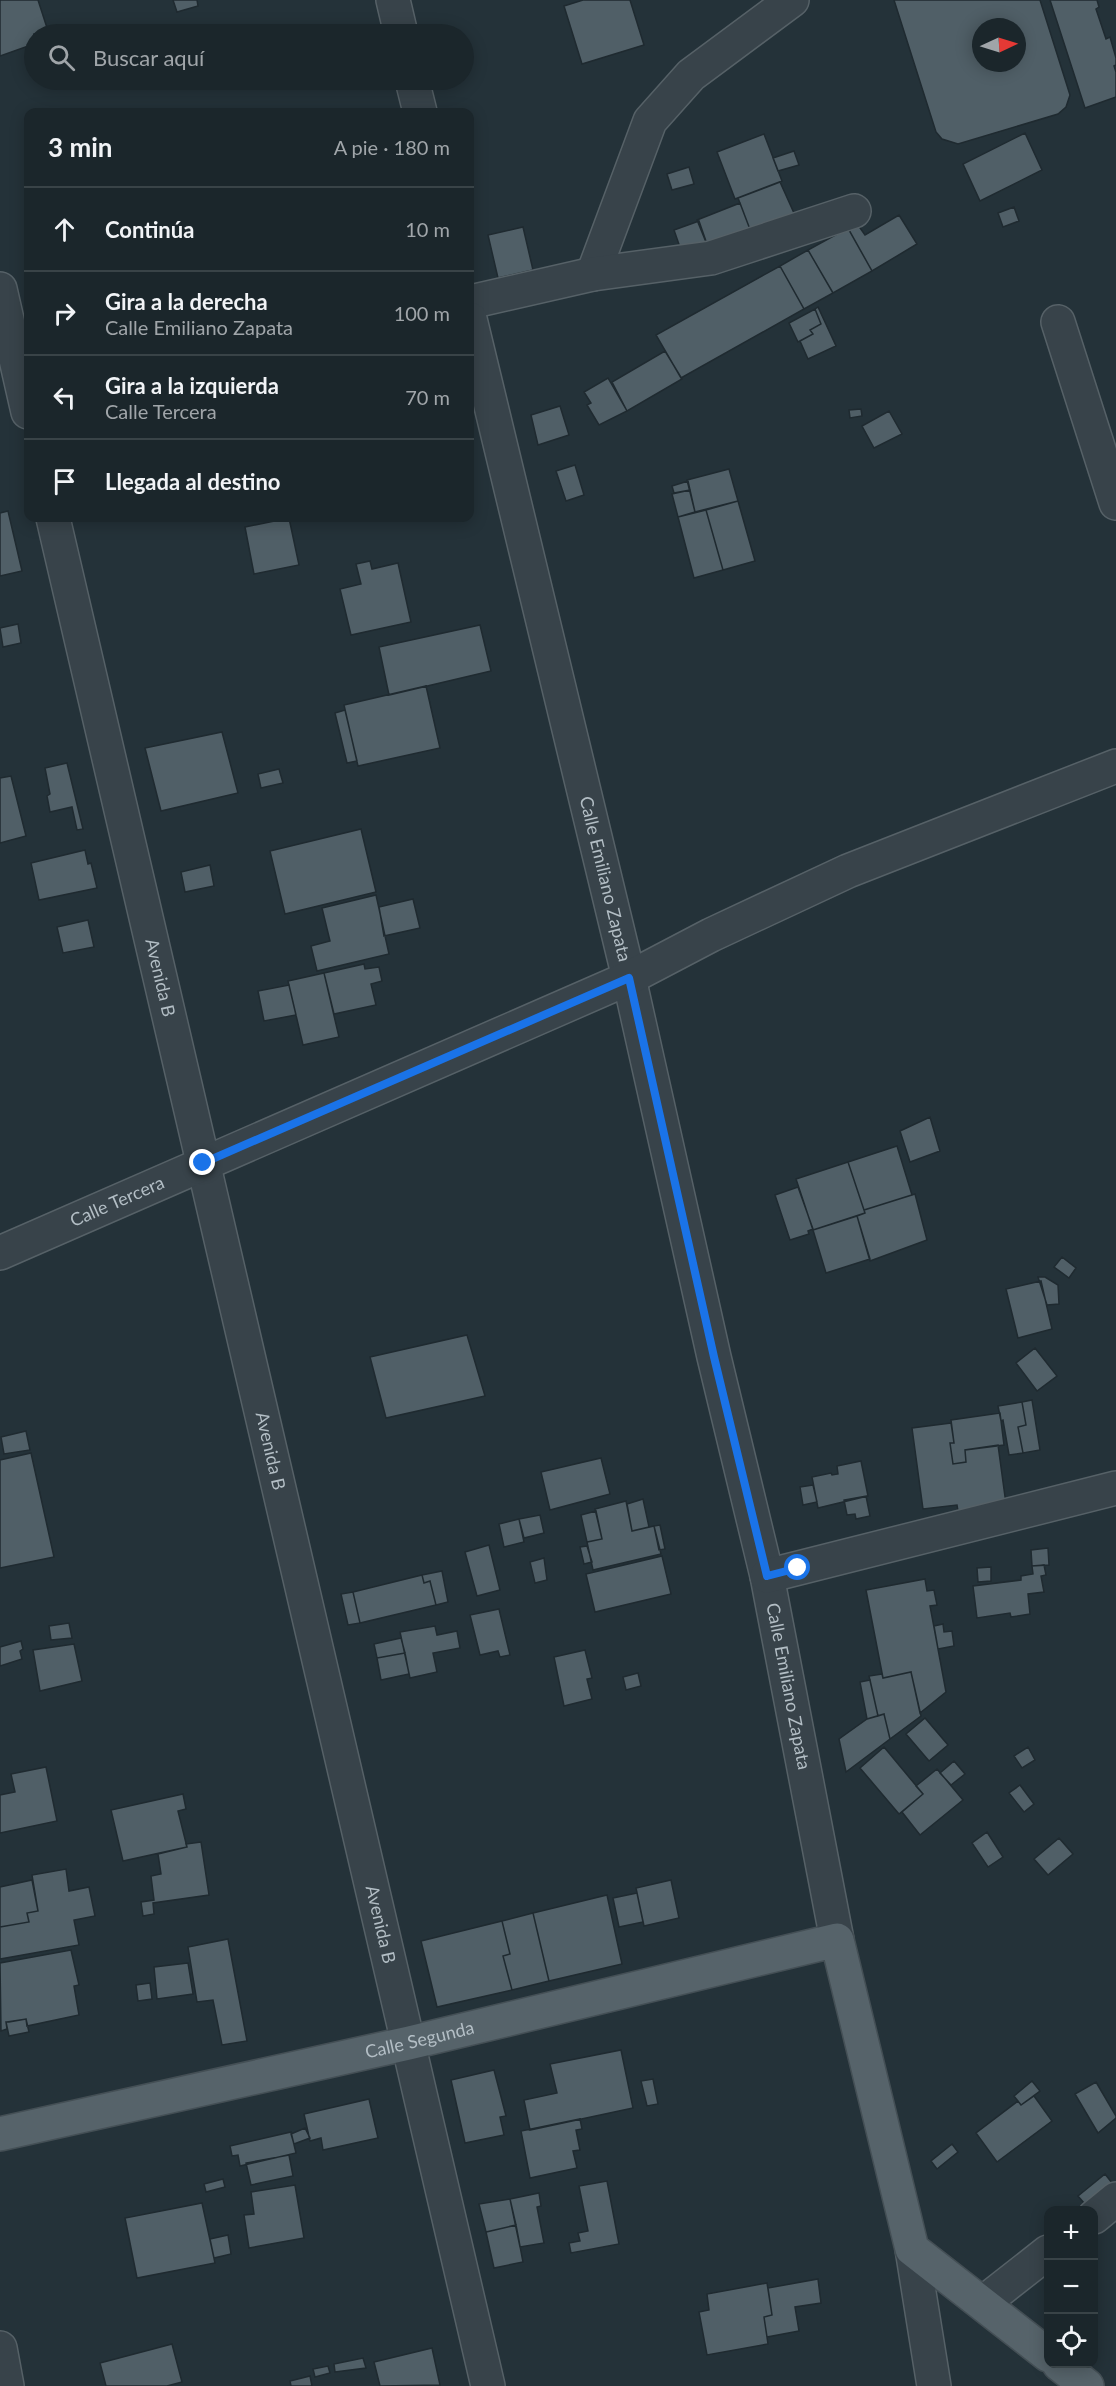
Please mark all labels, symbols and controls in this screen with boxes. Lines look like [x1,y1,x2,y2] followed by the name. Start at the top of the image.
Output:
[972,18,1026,72] north arrow
[24,24,474,90] search box
[45,41,78,74] icon: search
[93,44,204,71] text: Buscar aquí
[48,131,112,163] text: 3 min
[334,135,450,159] text: A pie · 180 m
[48,213,81,246] icon: ahead
[105,216,194,243] text: Continúa
[405,217,450,241] text: 10 m
[105,288,268,315] text: Gira a la derecha
[48,297,81,330] icon: right
[394,301,450,325] text: 100 m
[105,315,293,339] text: Calle Emiliano Zapata
[105,372,279,399] text: Gira a la izquierda
[48,381,81,414] icon: left
[405,385,450,409] text: 70 m
[105,399,217,423] text: Calle Tercera
[48,465,81,498] icon: arrive
[105,468,281,495] text: Llegada al destino
[576,794,637,964] street label: Calle Emiliano Zapata
[141,936,181,1019] street label: Avenida B
[189,1149,215,1175] route end
[66,1171,167,1231] street label: Calle Tercera
[251,1410,291,1492] street label: Avenida B
[784,1554,810,1580] route start
[762,1601,816,1771] street label: Calle Emiliano Zapata
[362,1883,401,1965] street label: Avenida B
[363,2016,476,2062] street label: Calle Segunda
[1044,2206,1098,2368] map controls
[1044,2206,1098,2260] button: +
[1044,2260,1098,2314] button: −
[1044,2314,1098,2368] button: locate

